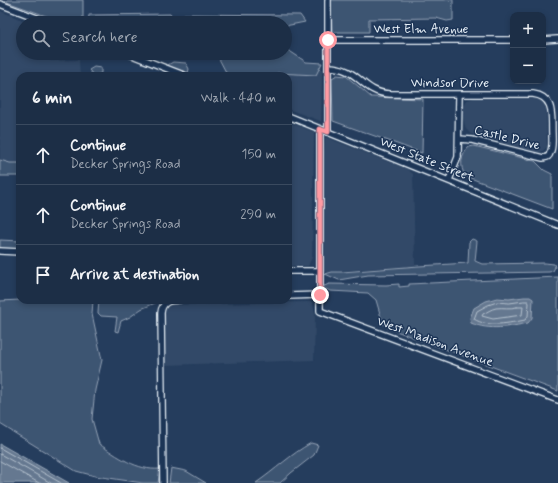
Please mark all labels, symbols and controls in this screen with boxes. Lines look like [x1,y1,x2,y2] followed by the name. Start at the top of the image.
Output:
[510,12,546,84] map controls
[510,12,546,48] button: +
[16,16,292,60] search box
[374,21,469,38] street label: West Elm Avenue
[30,27,52,49] icon: search
[62,28,138,48] text: Search here
[319,31,337,49] route start
[510,48,546,84] button: −
[411,75,489,92] street label: Windsor Drive
[32,87,72,109] text: 6 min
[201,90,276,107] text: Walk · 440 m
[472,122,542,154] street label: Castle Drive
[377,133,477,187] street label: West State Street
[70,136,126,156] text: Continue
[32,144,54,166] icon: ahead
[242,146,276,163] text: 150 m
[70,156,181,173] text: Decker Springs Road
[70,196,126,216] text: Continue
[32,204,54,226] icon: ahead
[240,206,276,223] text: 290 m
[70,216,181,233] text: Decker Springs Road
[32,264,54,286] icon: arrive
[70,265,199,285] text: Arrive at destination
[311,286,329,304] route end
[374,313,496,371] street label: West Madison Avenue

